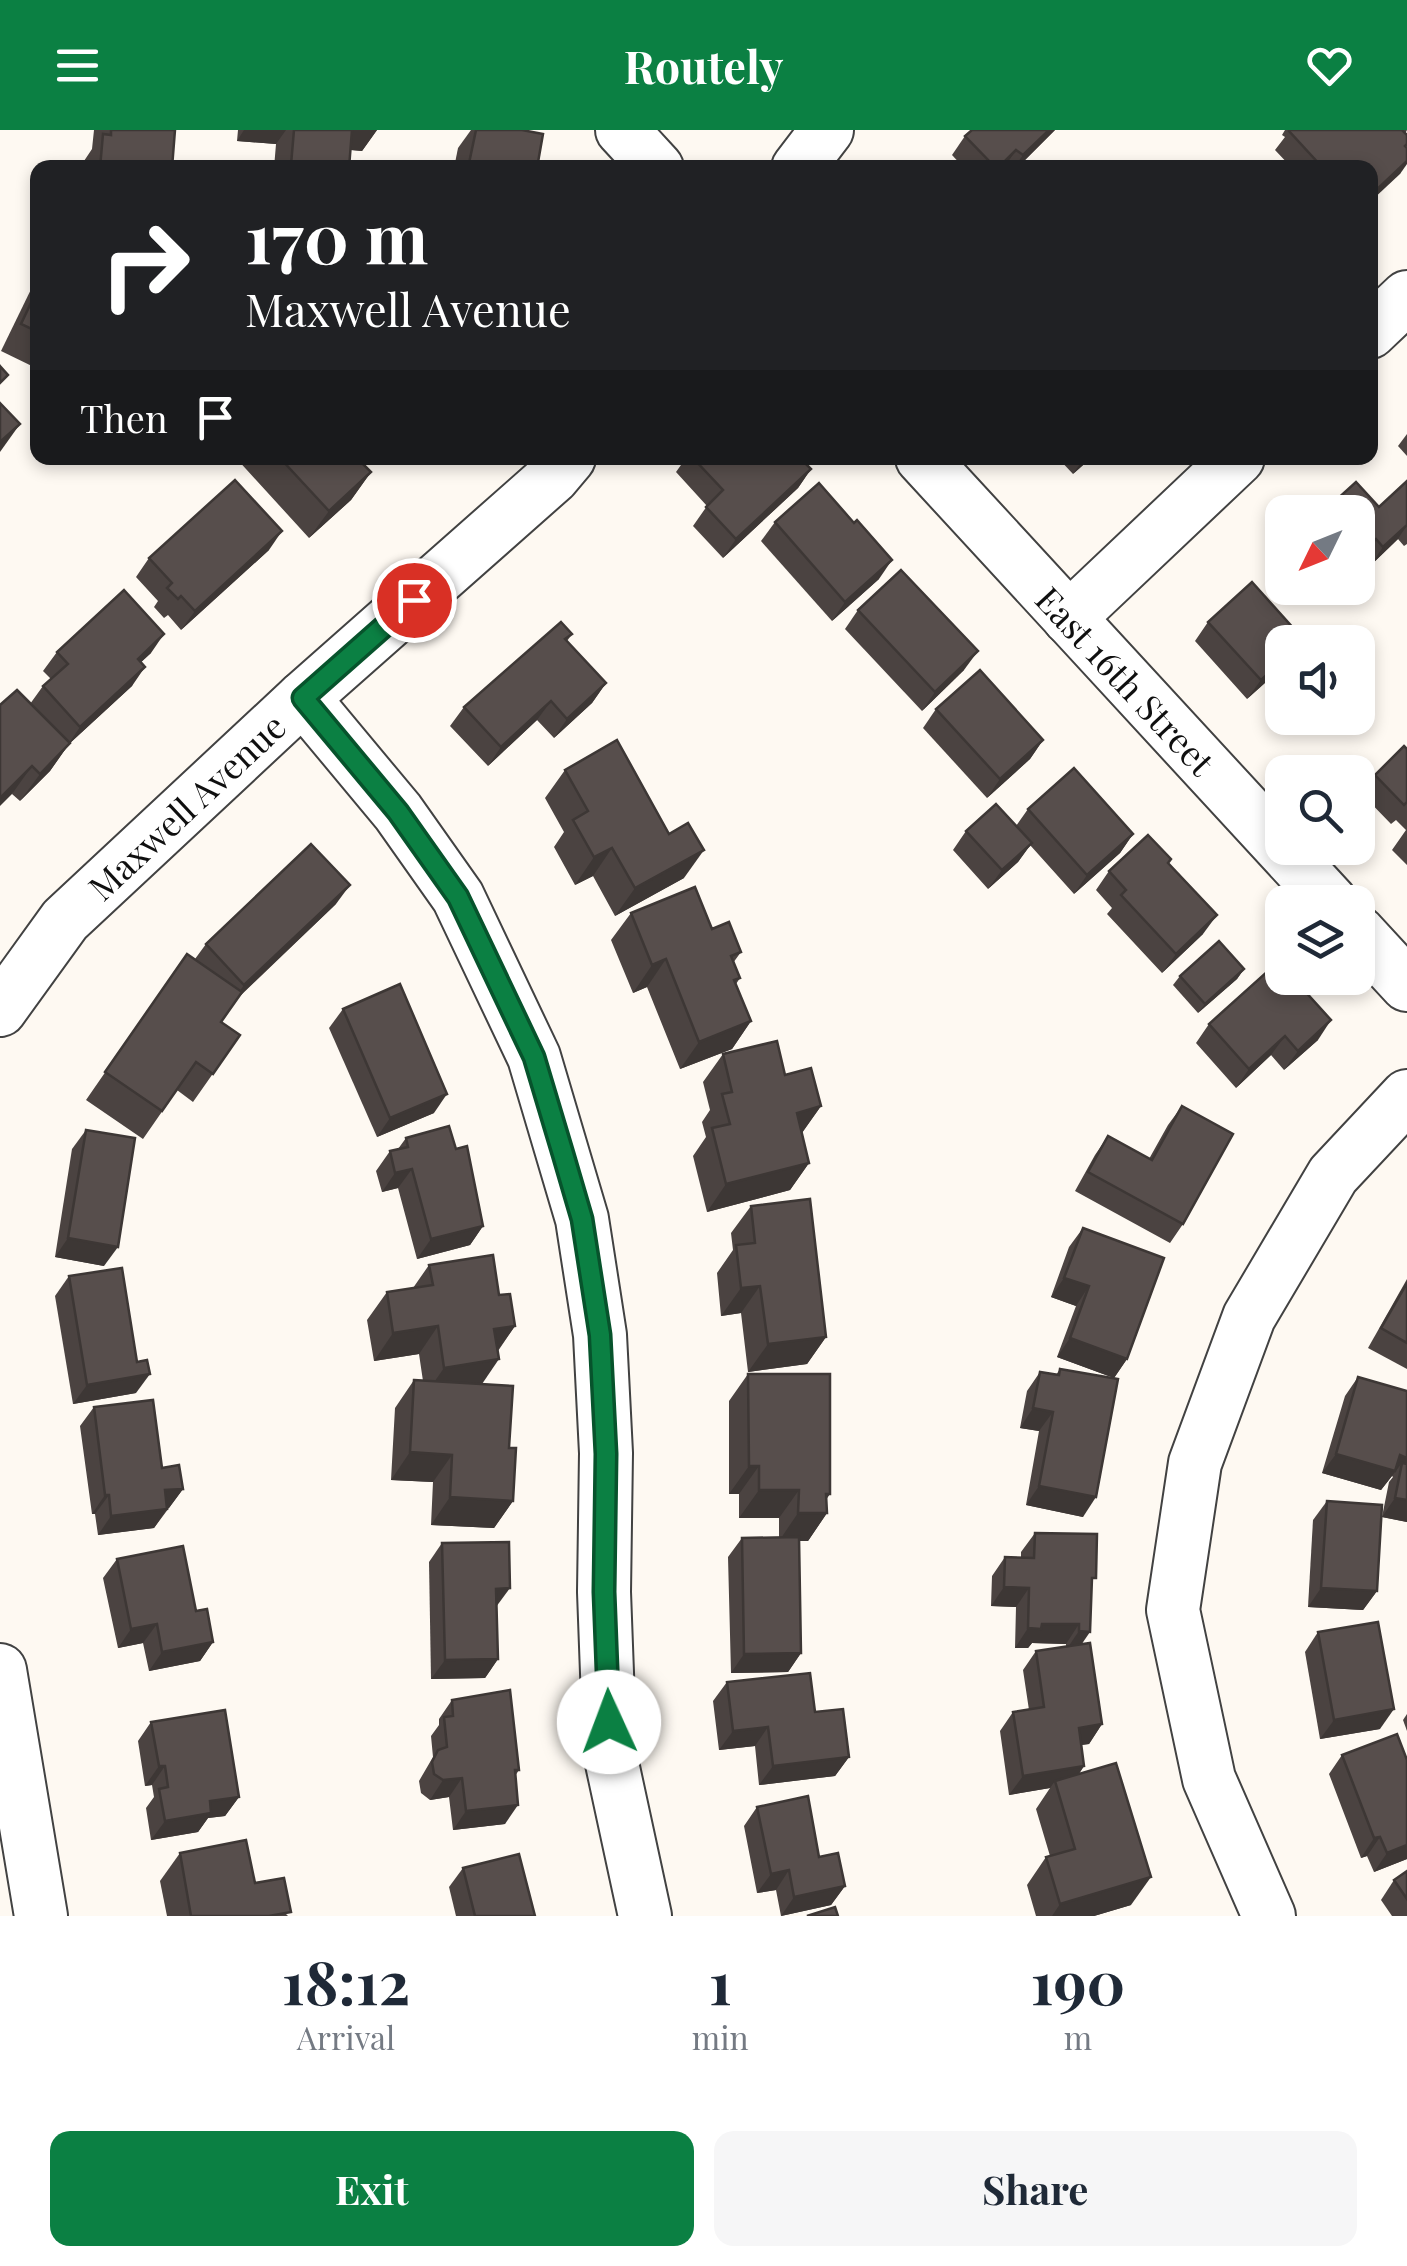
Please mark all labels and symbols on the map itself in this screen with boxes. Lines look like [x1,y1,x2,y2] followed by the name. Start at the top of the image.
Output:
[1265,495,1375,605] north arrow
[372,558,457,643] pin
[1026,576,1226,785] street label: East 16th Street
[77,702,295,910] street label: Maxwell Avenue
[557,1670,661,1774] position arrow

